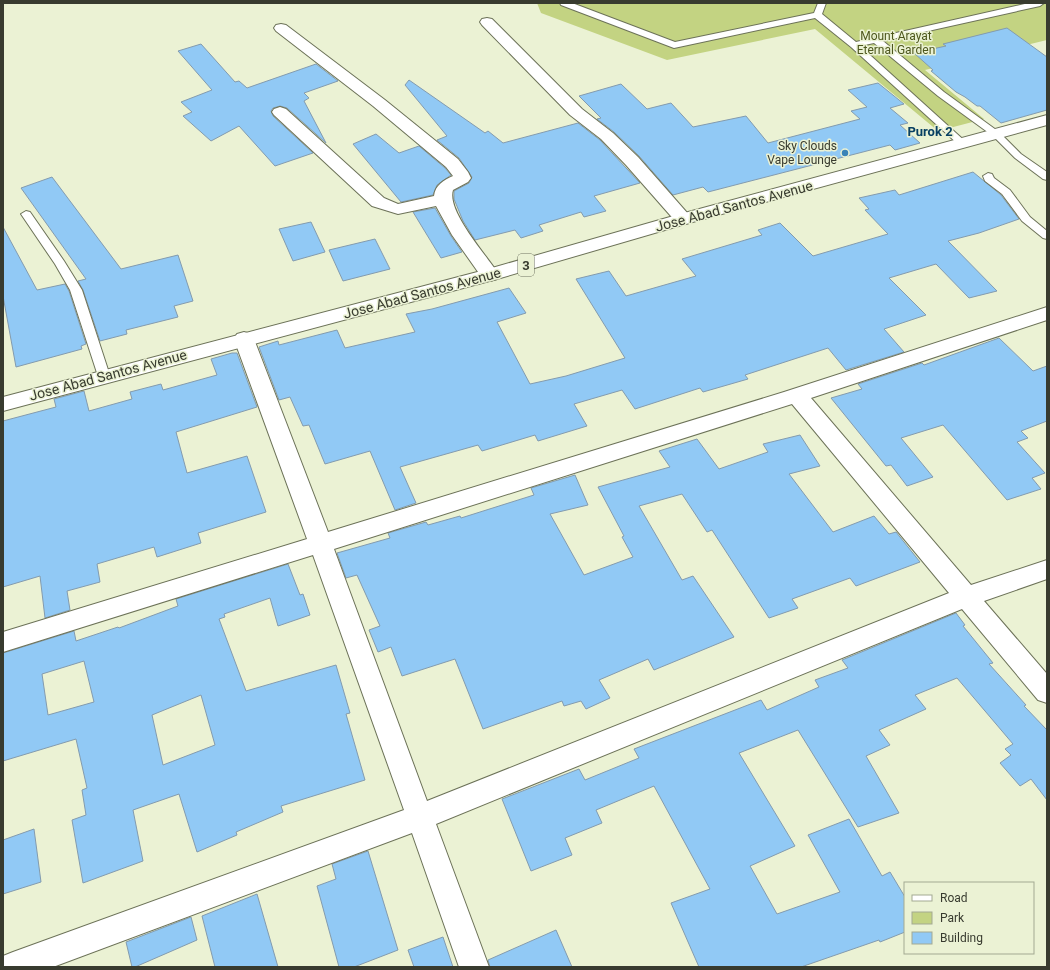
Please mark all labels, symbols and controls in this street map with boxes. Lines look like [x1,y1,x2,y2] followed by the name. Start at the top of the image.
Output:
[857,29,935,57] park label: Mount Arayat Eternal Garden
[907,124,953,139] district label: Purok 2
[767,139,837,167] place label: Sky Clouds Vape Lounge
[840,148,850,158] marker: Sky Clouds Vape Lounge
[654,177,814,235] street label: Jose Abad Santos Avenue
[518,254,534,276] road number: 3
[342,264,502,322] street label: Jose Abad Santos Avenue
[28,346,188,404] street label: Jose Abad Santos Avenue
[904,882,1034,954] legend
[940,891,968,905] text: Road
[940,911,965,925] text: Park
[940,931,983,945] text: Building

